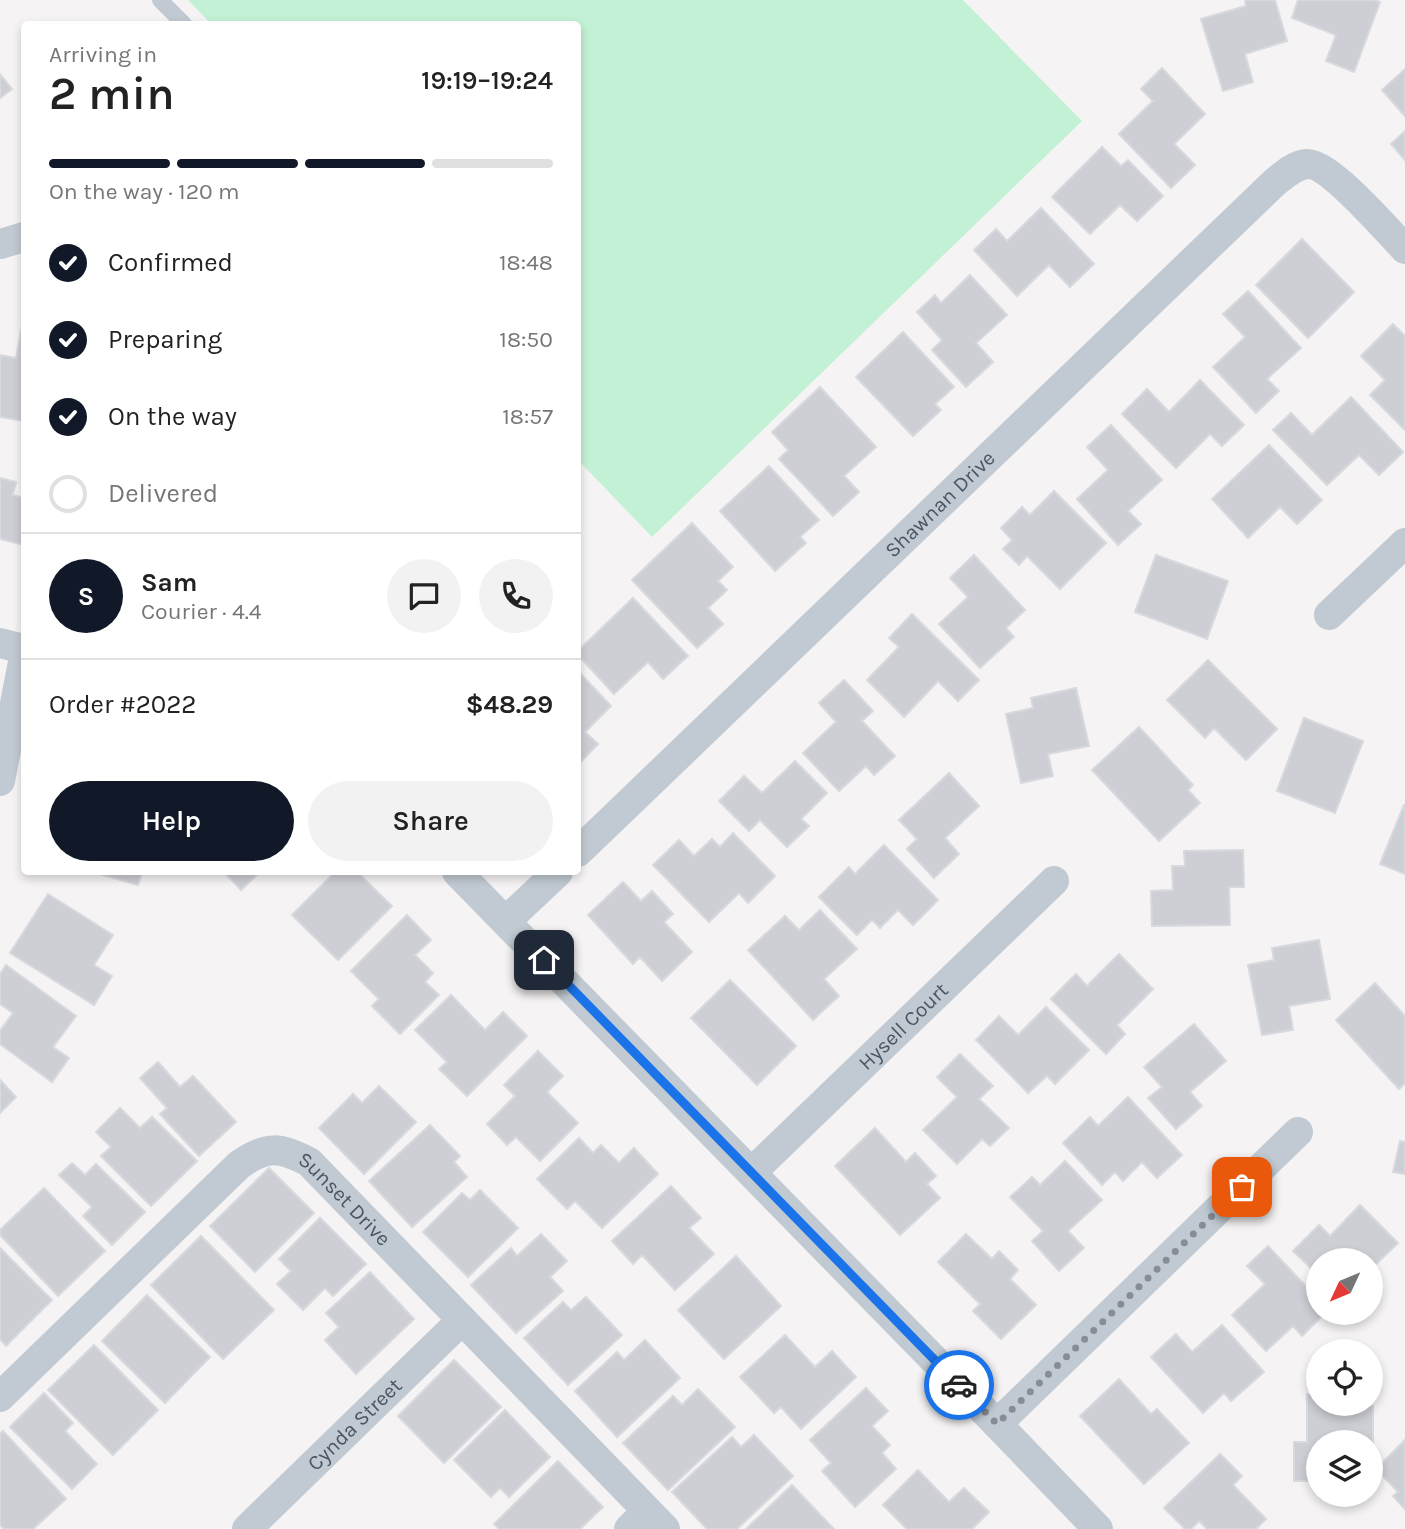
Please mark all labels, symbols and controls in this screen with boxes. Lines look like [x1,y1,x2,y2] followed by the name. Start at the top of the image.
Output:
[49,41,157,68] text: Arriving in
[421,65,553,96] text: 19:19–19:24
[49,67,175,121] text: 2 min
[49,178,240,205] text: On the way · 120 m
[49,244,87,282] icon: check
[108,247,233,278] text: Confirmed
[499,249,553,276] text: 18:48
[49,321,87,359] icon: check
[108,324,222,355] text: Preparing
[499,326,553,353] text: 18:50
[49,398,87,436] icon: check
[108,401,237,432] text: On the way
[502,403,553,430] text: 18:57
[880,446,1000,562] street label: Shawnan Drive
[108,478,218,509] text: Delivered
[387,559,461,633] button: chat
[479,559,553,633] button: phone
[141,567,197,598] text: Sam
[78,581,94,612] text: S
[141,598,262,625] text: Courier · 4.4
[49,689,196,720] text: Order #2022
[466,689,553,720] text: $48.29
[49,781,294,861] button: Help
[308,781,553,861] button: Share
[514,930,574,990] pin
[525,941,563,979] icon: home
[853,978,953,1075] street label: Hysell Court
[295,1147,396,1251] street label: Sunset Drive
[1212,1157,1272,1217] pin
[1223,1168,1261,1206] icon: bag
[1306,1248,1382,1325] north arrow
[1306,1248,1383,1507] map controls
[1306,1339,1383,1416] button: locate
[924,1350,994,1420] courier
[940,1366,978,1404] icon: car
[302,1373,407,1476] street label: Cynda Street
[1306,1430,1383,1507] button: layers

